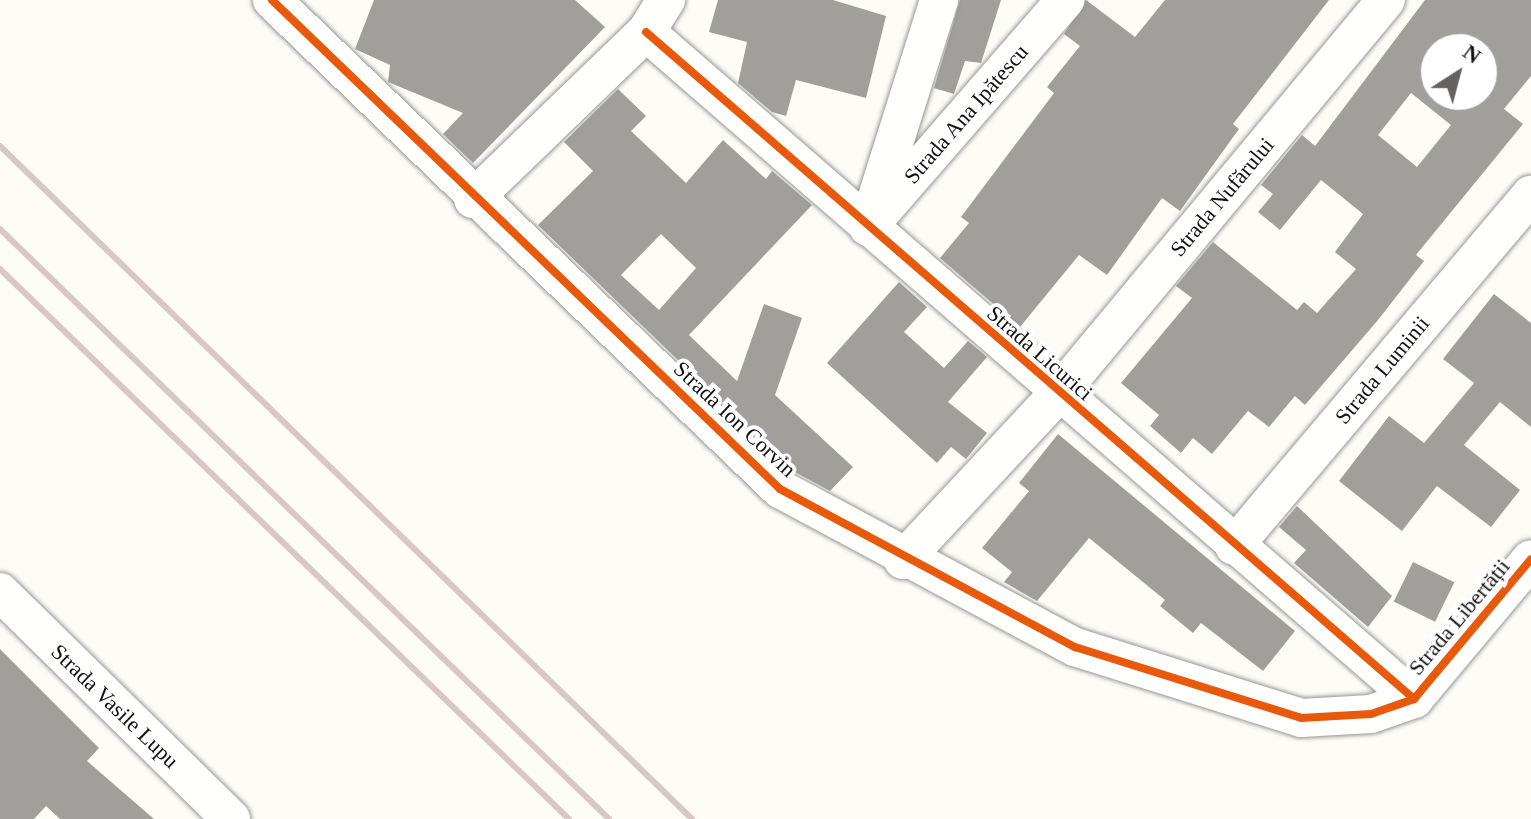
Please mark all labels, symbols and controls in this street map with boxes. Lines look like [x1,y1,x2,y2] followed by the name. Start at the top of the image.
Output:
[1419,32,1499,112] north arrow
[898,38,1034,190] street label: Strada Ana Ipătescu
[1458,39,1486,69] text: N
[1165,132,1279,262] street label: Strada Nufărului
[982,300,1098,406] street label: Strada Licurici
[1329,311,1435,429] street label: Strada Luminii
[668,356,802,482] street label: Strada Ion Corvin
[1403,554,1515,680] street label: Strada Libertății
[46,638,184,774] street label: Strada Vasile Lupu

